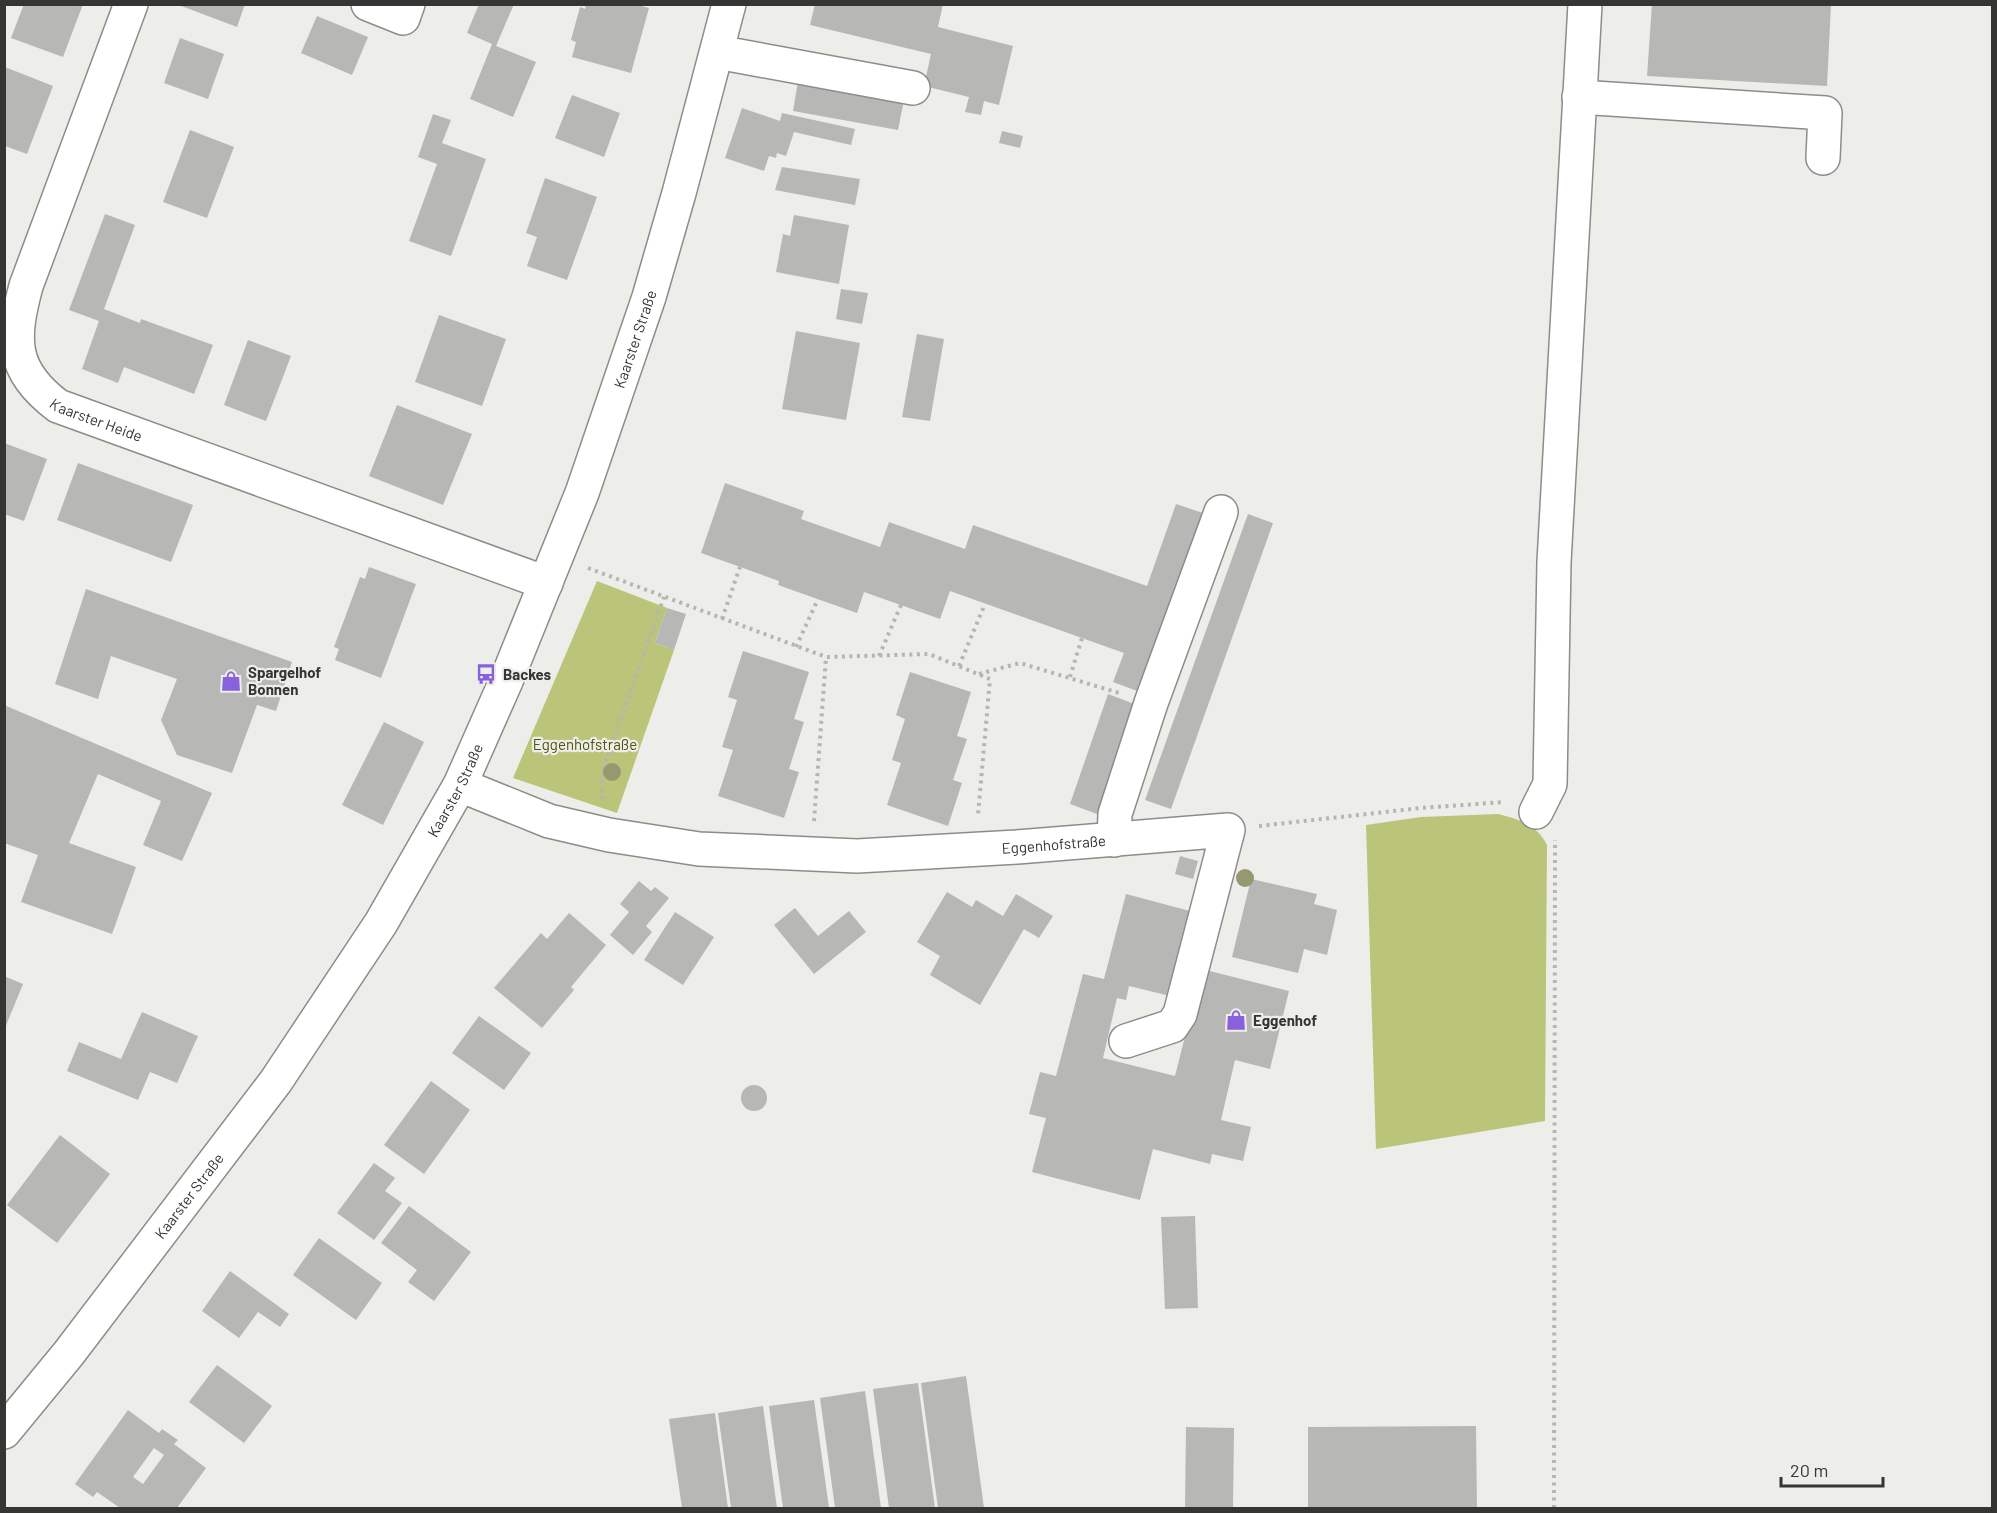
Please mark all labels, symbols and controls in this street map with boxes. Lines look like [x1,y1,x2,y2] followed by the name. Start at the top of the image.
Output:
[610,288,660,391] street label: Kaarster Straße
[46,394,145,445] street label: Kaarster Heide
[474,662,498,686] bus stop icon: Backes
[248,663,321,698] place label: Spargelhof Bonnen
[503,665,552,683] place label: Backes
[219,669,243,693] shop icon: Spargelhof Bonnen
[533,735,637,753] park label: Eggenhofstraße
[423,741,486,840] street label: Kaarster Straße
[1001,831,1107,857] street label: Eggenhofstraße
[1224,1008,1248,1032] shop icon: Eggenhof
[1253,1011,1317,1029] place label: Eggenhof
[151,1149,227,1242] street label: Kaarster Straße
[1781,1450,1883,1488] scale bar
[1790,1459,1828,1481] text: 20 m

